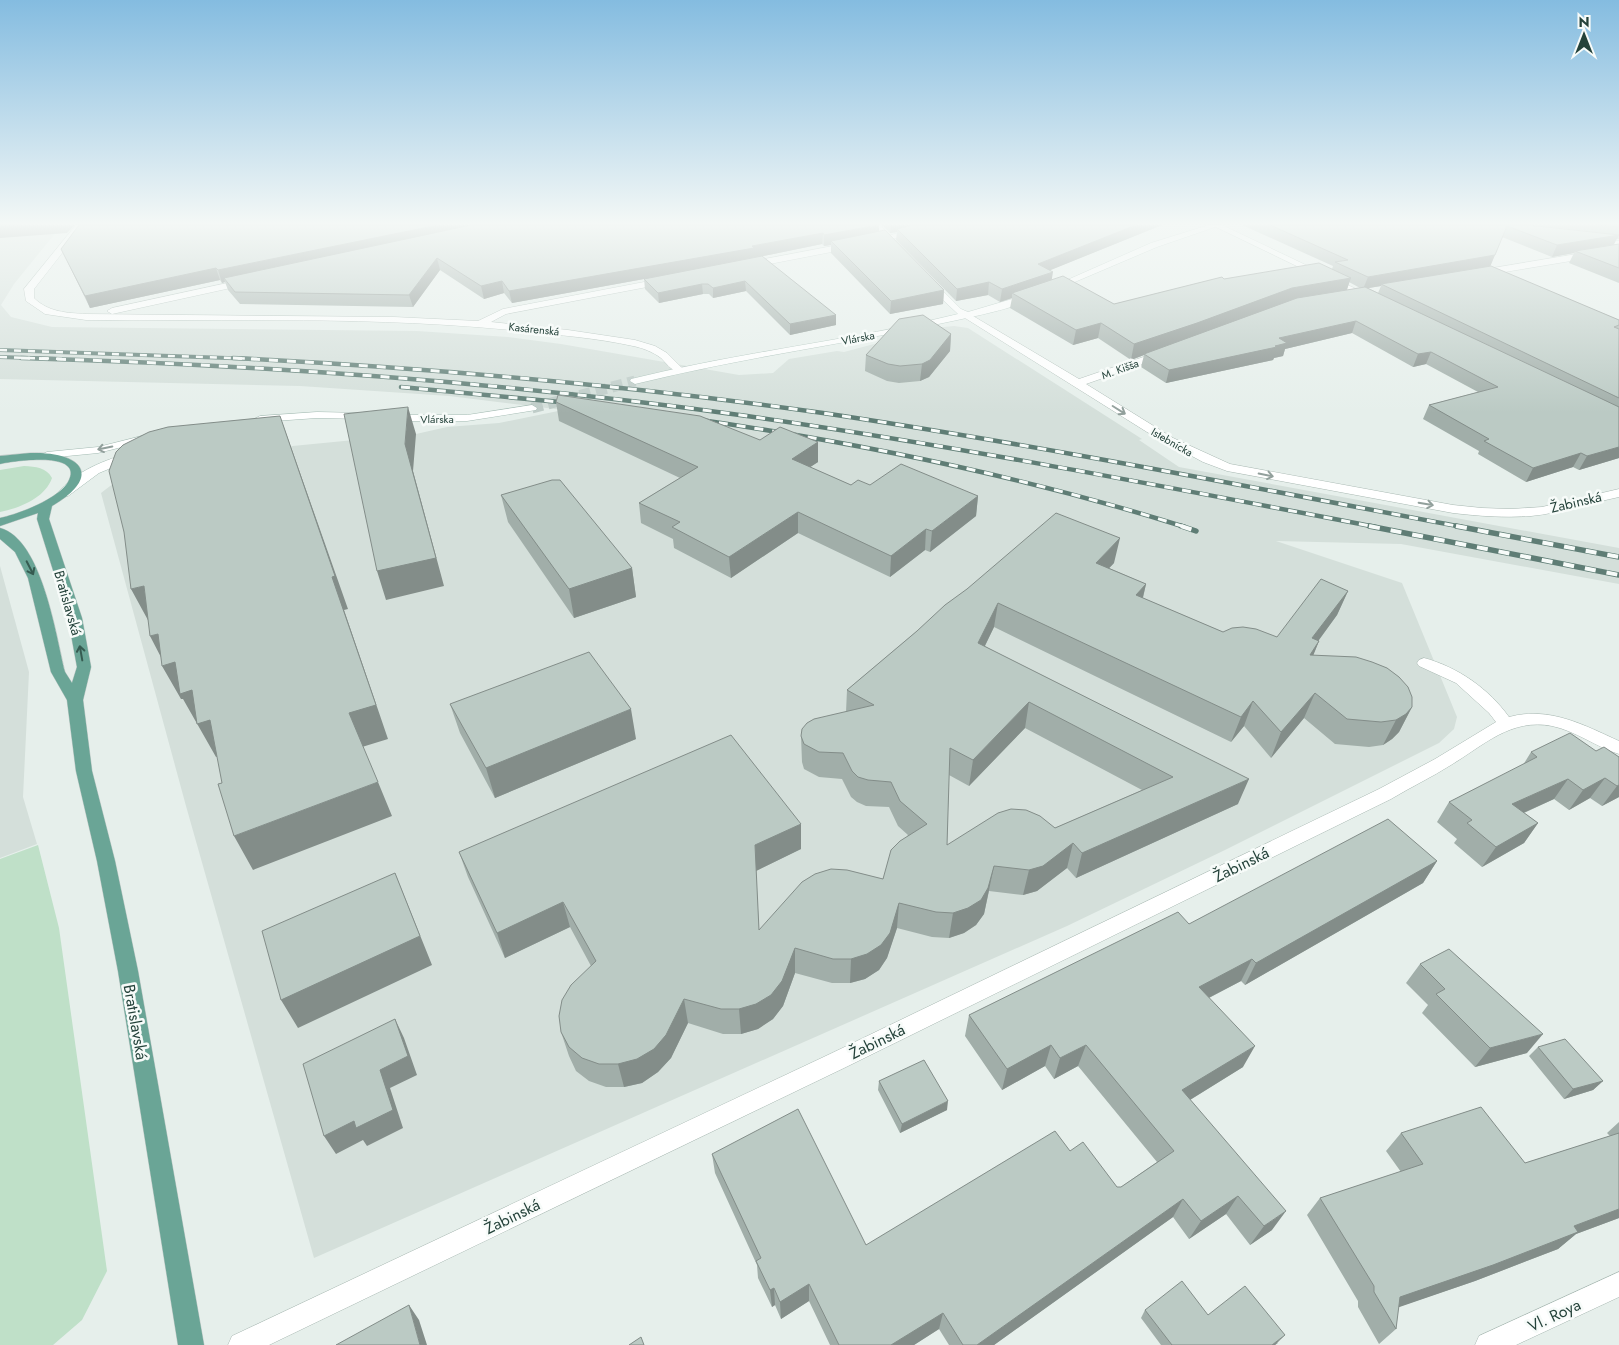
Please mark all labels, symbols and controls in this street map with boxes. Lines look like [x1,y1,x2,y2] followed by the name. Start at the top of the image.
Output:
[1559,10,1609,60] north arrow
[1578,12,1590,32] text: N
[508,318,560,340] street label: Kasárenská
[840,327,876,349] street label: Vlárska
[1099,355,1141,383] street label: M. Kišša
[1112,405,1126,415] one-way arrow
[420,411,454,427] street label: Vlárska
[1148,424,1196,460] street label: Istebnícka
[98,444,114,453] one-way arrow
[1258,471,1274,481] one-way arrow
[1548,486,1604,518] street label: Žabinská
[1418,500,1434,510] one-way arrow
[25,561,35,576] one-way arrow
[49,568,87,638] street label: Bratislavská
[76,645,86,661] one-way arrow
[1210,841,1273,888] street label: Žabinská
[118,983,153,1062] street label: Bratislavská
[846,1018,909,1065] street label: Žabinská
[481,1193,544,1240] street label: Žabinská
[1524,1293,1584,1338] street label: Vl. Roya

